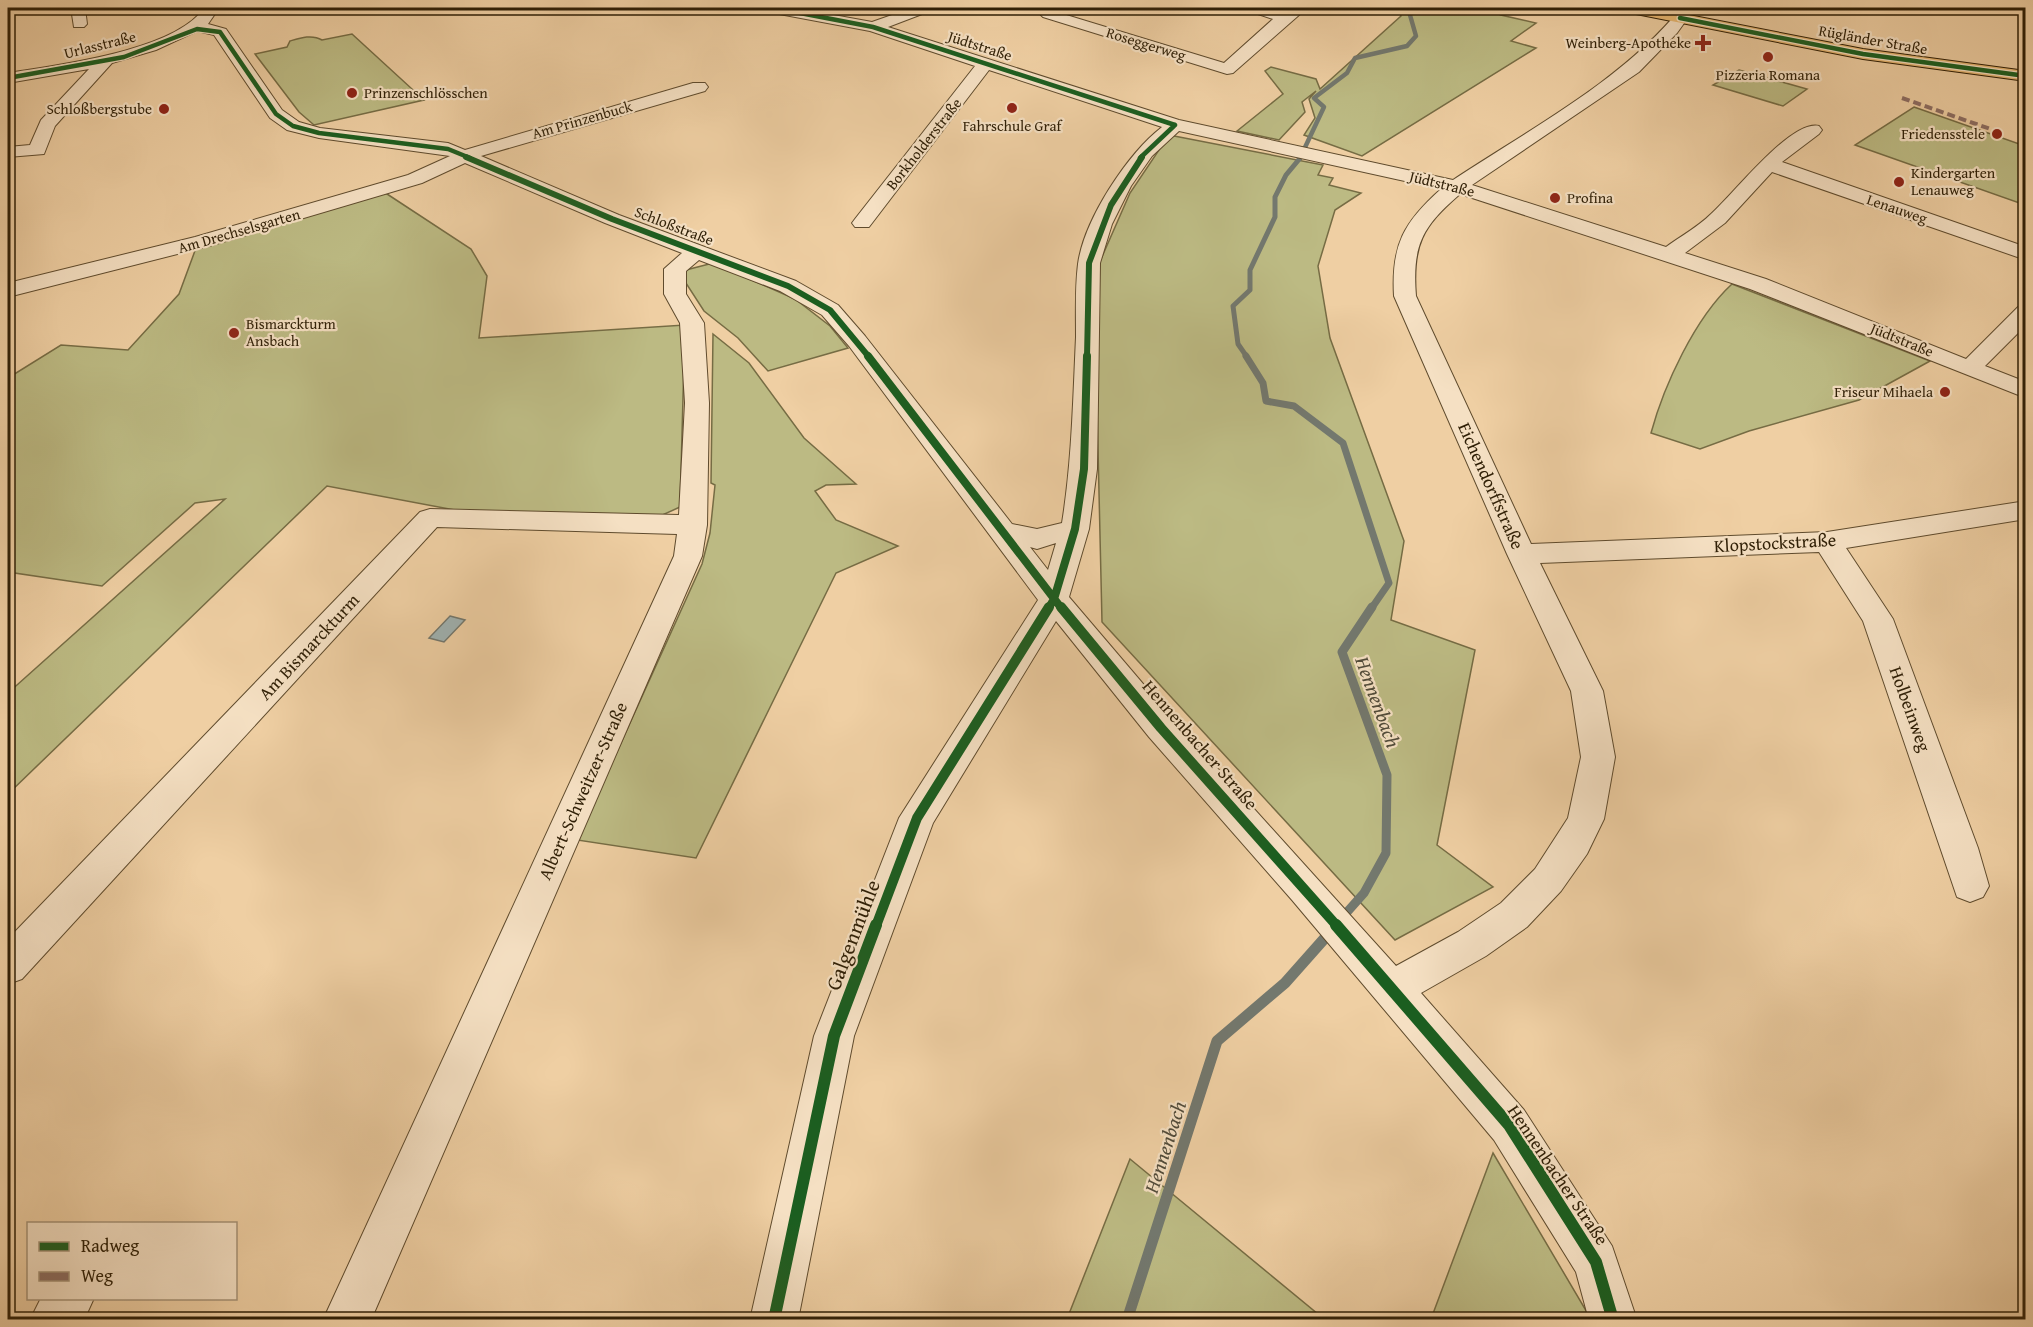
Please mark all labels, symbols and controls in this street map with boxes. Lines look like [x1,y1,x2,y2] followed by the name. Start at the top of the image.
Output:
[1817,20,1929,59] street label: Rügländer Straße
[1104,21,1189,66] street label: Roseggerweg
[62,25,138,64] street label: Urlasstraße
[943,25,1015,66] street label: Jüdtstraße
[1566,32,1691,53] place label: Weinberg-Apotheke
[1696,36,1710,50] marker: Weinberg-Apotheke
[1761,50,1775,64] marker: Pizzeria Romana
[1716,64,1820,85] place label: Pizzeria Romana
[364,82,488,103] place label: Prinzenschlösschen
[345,86,359,100] marker: Prinzenschlösschen
[881,93,966,194] street label: Borkholderstraße
[529,95,635,144] street label: Am Prinzenbuck
[47,98,152,119] place label: Schloßbergstube
[1005,101,1019,115] marker: Fahrschule Graf
[157,102,171,116] marker: Schloßbergstube
[963,115,1064,136] place label: Fahrschule Graf
[1901,123,1985,144] place label: Friedensstele
[1990,127,2004,141] marker: Friedensstele
[1911,162,1996,200] place label: Kindergarten Lenauweg
[1405,165,1477,202] street label: Jüdtstraße
[1892,175,1906,189] marker: Kindergarten Lenauweg
[1567,187,1613,208] place label: Profina
[1864,188,1931,229] street label: Lenauweg
[1548,191,1562,205] marker: Profina
[632,201,717,250] street label: Schloßstraße
[175,203,303,258] street label: Am Drechselsgarten
[246,313,337,351] place label: Bismarckturm Ansbach
[1866,317,1937,362] street label: Jüdtstraße
[227,326,241,340] marker: Bismarckturm Ansbach
[1834,381,1933,402] place label: Friseur Mihaela
[1938,385,1952,399] marker: Friseur Mihaela
[1451,418,1532,554] street label: Eichendorffstraße
[1713,526,1837,559] street label: Klopstockstraße
[252,587,366,706] street label: Am Bismarckturm
[1348,651,1408,752] water label: Hennenbach
[1883,662,1938,755] street label: Holbeinweg
[1136,674,1265,816] street label: Hennenbacher Straße
[531,697,634,884] street label: Albert-Schweitzer-Straße
[817,875,888,995] street label: Galgenmühle
[1136,1097,1193,1198] water label: Hennenbach
[1501,1099,1616,1250] street label: Hennenbacher Straße
[27,1222,237,1300] legend
[81,1232,139,1259] text: Radweg
[81,1262,113,1289] text: Weg

